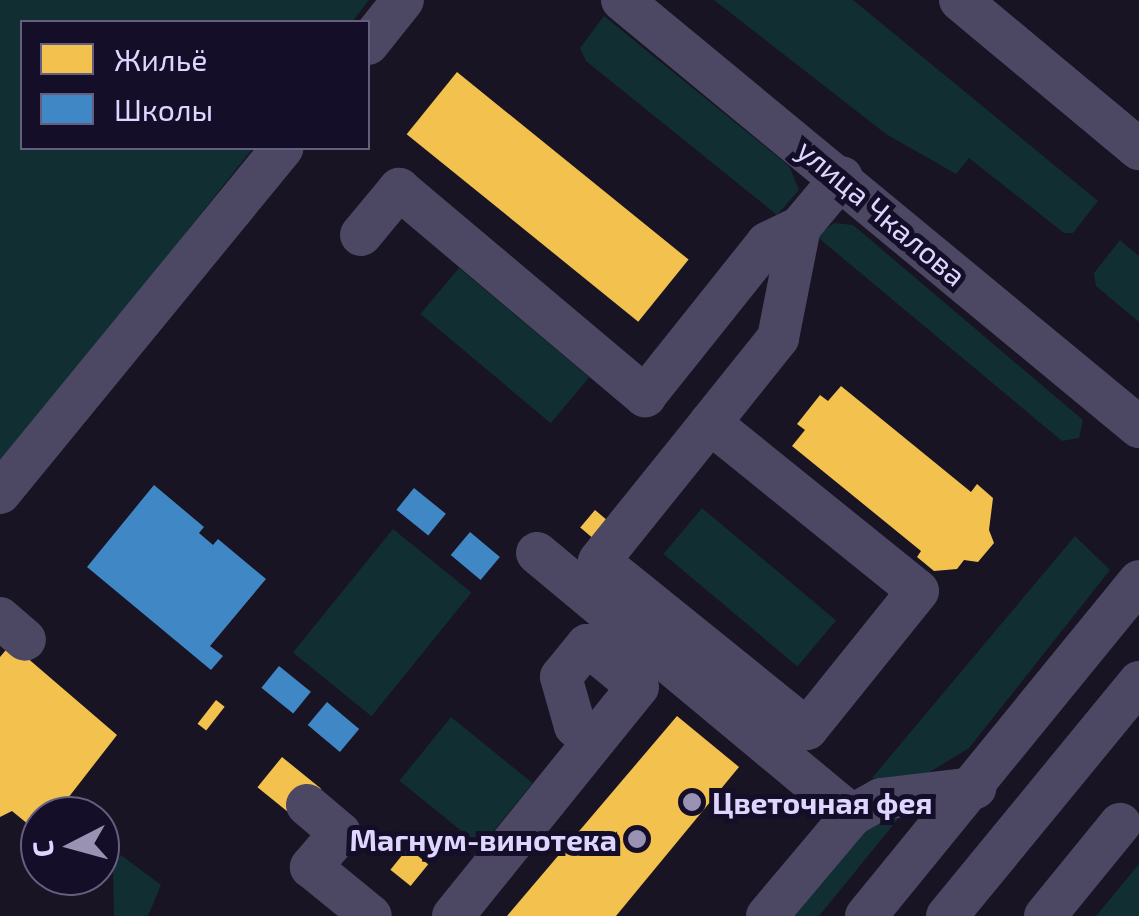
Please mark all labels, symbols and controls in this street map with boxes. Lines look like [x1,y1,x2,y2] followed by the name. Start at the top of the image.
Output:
[20,20,370,150] legend
[114,41,207,77] text: Жильё
[114,91,213,127] text: Школы
[790,131,974,293] street label: улица Чкалова
[712,784,933,820] place label: Цветочная фея
[681,791,703,813] marker: Цветочная фея
[20,796,120,896] north arrow
[349,821,617,857] place label: Магнум-винотека
[626,828,648,850] marker: Магнум-винотека
[24,839,60,859] text: С

